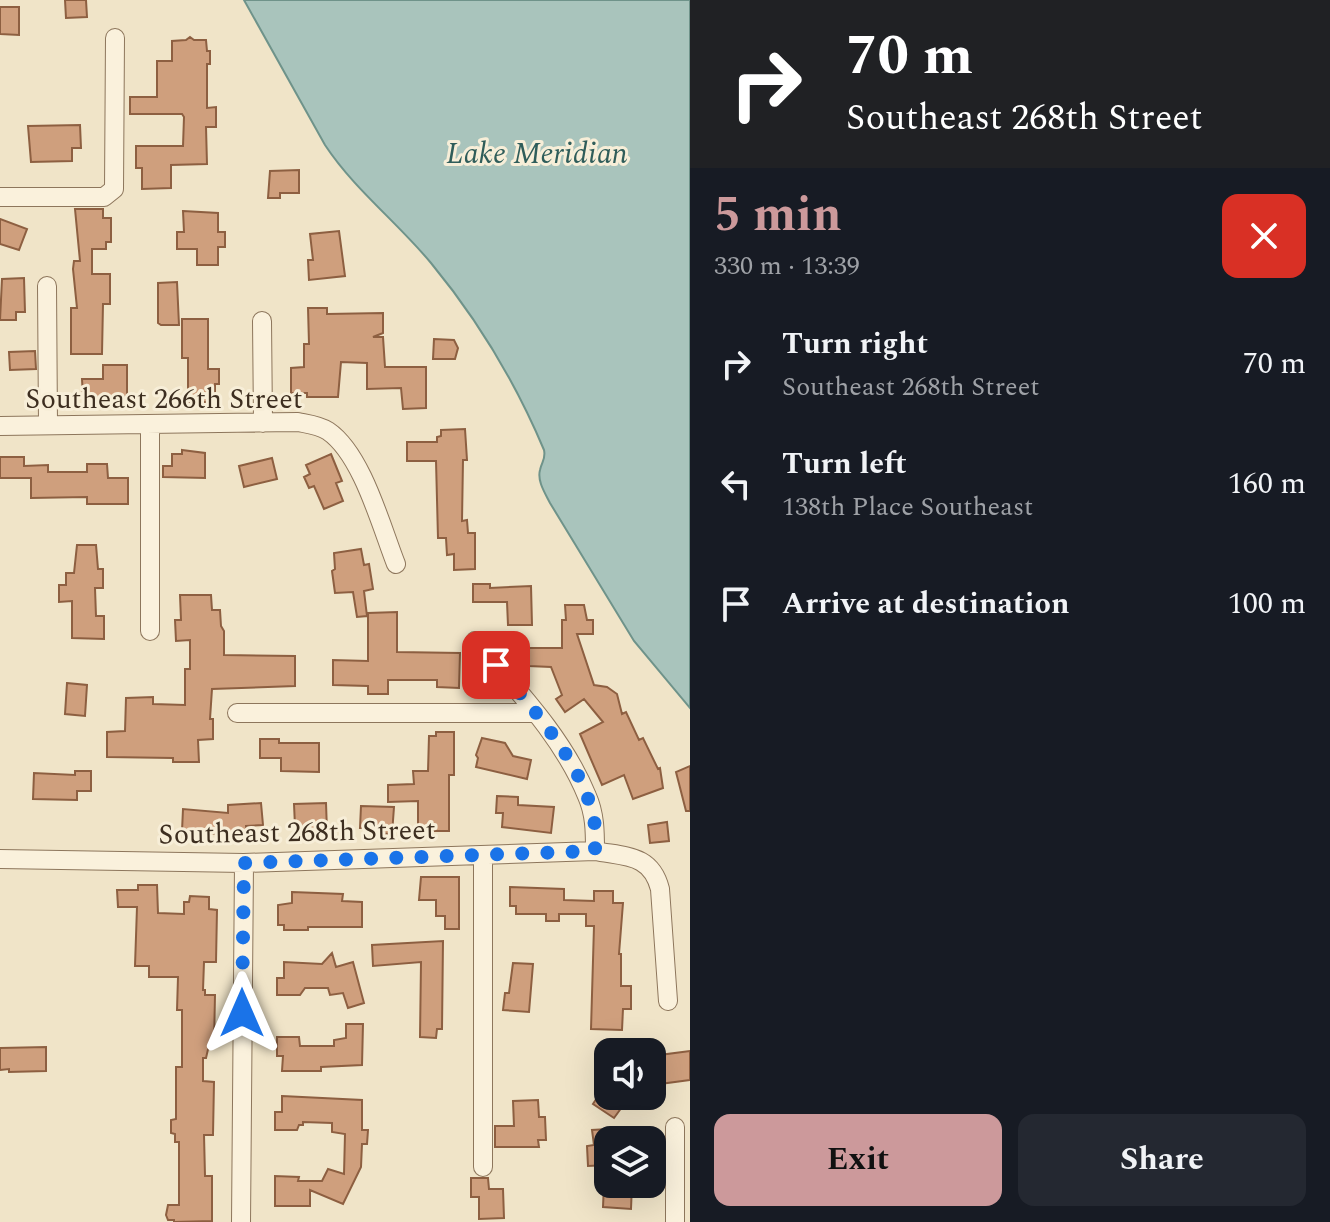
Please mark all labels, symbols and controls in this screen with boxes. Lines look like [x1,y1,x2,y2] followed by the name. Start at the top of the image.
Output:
[846,14,973,99] text: 70 m
[714,32,818,136] icon: right
[846,91,1202,146] text: Southeast 268th Street
[446,131,628,177] water label: Lake Meridian
[714,179,842,252] text: 5 min
[1222,194,1306,278] button: close
[714,246,860,286] text: 330 m · 13:39
[782,321,928,367] text: Turn right
[1243,341,1306,387] text: 70 m
[714,342,758,386] icon: right
[782,367,1039,407] text: Southeast 268th Street
[25,378,303,421] street label: Southeast 266th Street
[782,441,907,487] text: Turn left
[1228,461,1306,507] text: 160 m
[714,462,758,506] icon: left
[782,487,1033,527] text: 138th Place Southeast
[782,581,1069,627] text: Arrive at destination
[1228,581,1306,627] text: 100 m
[714,582,758,626] icon: arrive
[462,631,530,699] pin
[474,643,518,687] icon: arrive
[158,809,436,856] street label: Southeast 268th Street
[200,971,284,1055] position arrow
[594,1038,666,1198] map controls
[594,1038,666,1110] button: sound
[714,1114,1002,1206] button: Exit
[1018,1114,1306,1206] button: Share
[594,1126,666,1198] button: layers

